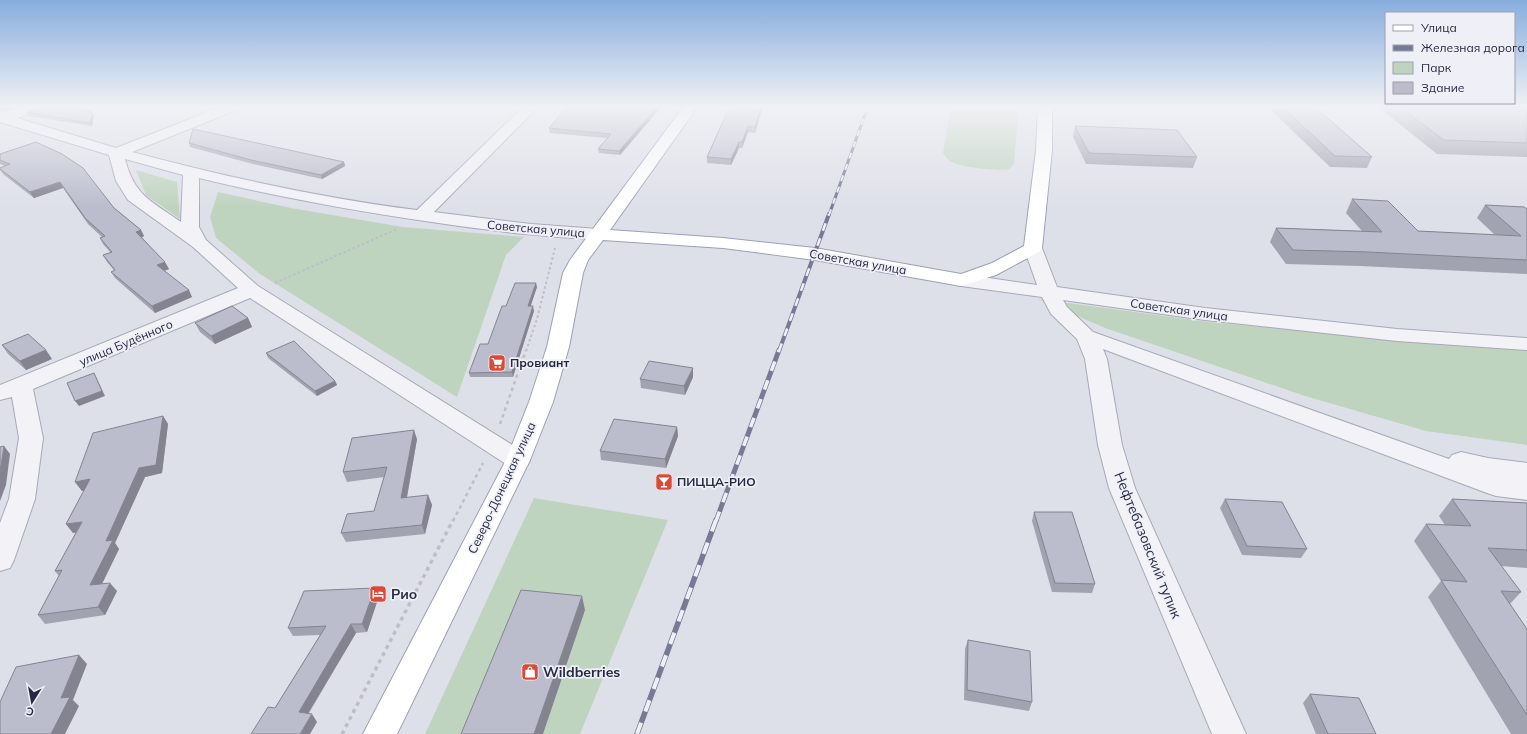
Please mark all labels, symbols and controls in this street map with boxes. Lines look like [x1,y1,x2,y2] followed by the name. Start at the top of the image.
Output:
[1385,12,1515,104] legend
[1420,20,1457,35] text: Улица
[1421,40,1525,55] text: Железная дорога
[1421,60,1452,75] text: Парк
[1421,80,1465,95] text: Здание
[486,217,586,240] street label: Советская улица
[808,246,908,277] street label: Советская улица
[1129,295,1229,324] street label: Советская улица
[77,316,175,369] street label: улица Будённого
[487,353,507,373] supermarket icon: Провиант
[510,355,569,370] place label: Провиант
[464,420,539,556] street label: Северо-Донецкая улица
[1110,469,1186,622] street label: Нефтебазовский тупик
[654,472,674,492] bar icon: ПИЦЦА-РИО
[677,474,756,489] place label: ПИЦЦА-РИО
[368,584,388,604] hotel icon: Рио
[391,585,417,603] place label: Рио
[520,662,540,682] shop icon: Wildberries
[543,663,620,681] place label: Wildberries
[12,682,52,722] north arrow
[25,704,35,719] text: С

